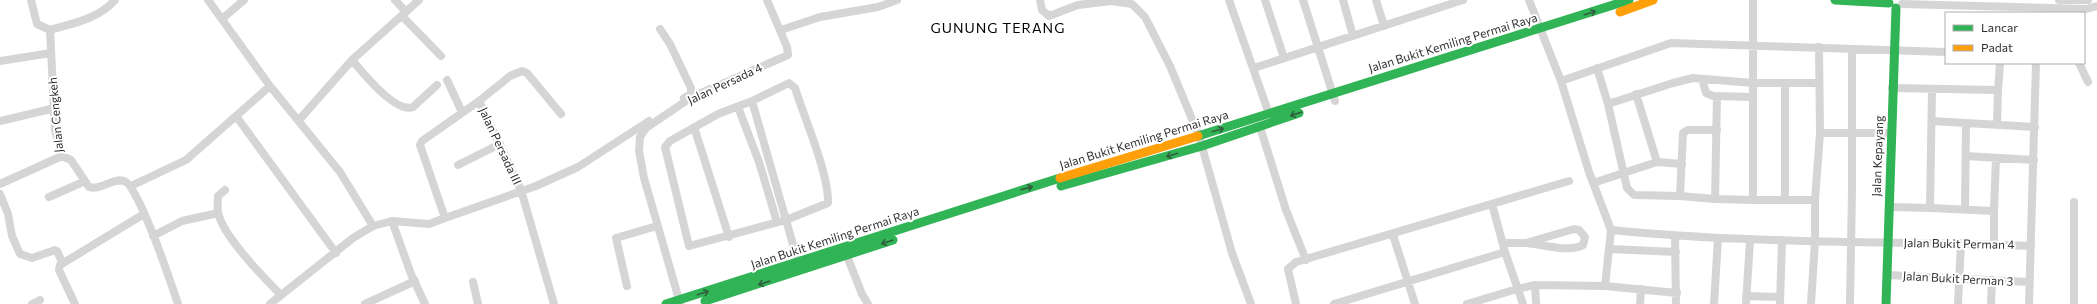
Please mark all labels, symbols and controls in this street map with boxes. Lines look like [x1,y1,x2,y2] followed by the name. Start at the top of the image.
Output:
[1583,9,1596,16] one-way arrow
[1367,10,1539,75] street label: Jalan Bukit Kemiling Permai Raya
[1945,12,2085,64] legend
[931,19,1065,36] district label: GUNUNG TERANG
[1981,20,2018,34] text: Lancar
[1981,40,2013,54] text: Padat
[685,60,765,107] street label: Jalan Persada 4
[45,77,66,153] street label: Jalan Cengkeh
[476,105,525,187] street label: Jalan Persada III
[1058,107,1230,172] street label: Jalan Bukit Kemiling Permai Raya
[1290,111,1302,119] one-way arrow
[1869,115,1886,197] street label: Jalan Kepayang
[1212,126,1225,133] one-way arrow
[1166,152,1179,159] one-way arrow
[1020,184,1033,191] one-way arrow
[749,203,921,272] street label: Jalan Bukit Kemiling Permai Raya
[1903,235,2015,252] street label: Jalan Bukit Perman 4
[882,238,894,246] one-way arrow
[1902,268,2014,289] street label: Jalan Bukit Perman 3
[758,280,771,287] one-way arrow
[697,289,710,296] one-way arrow

